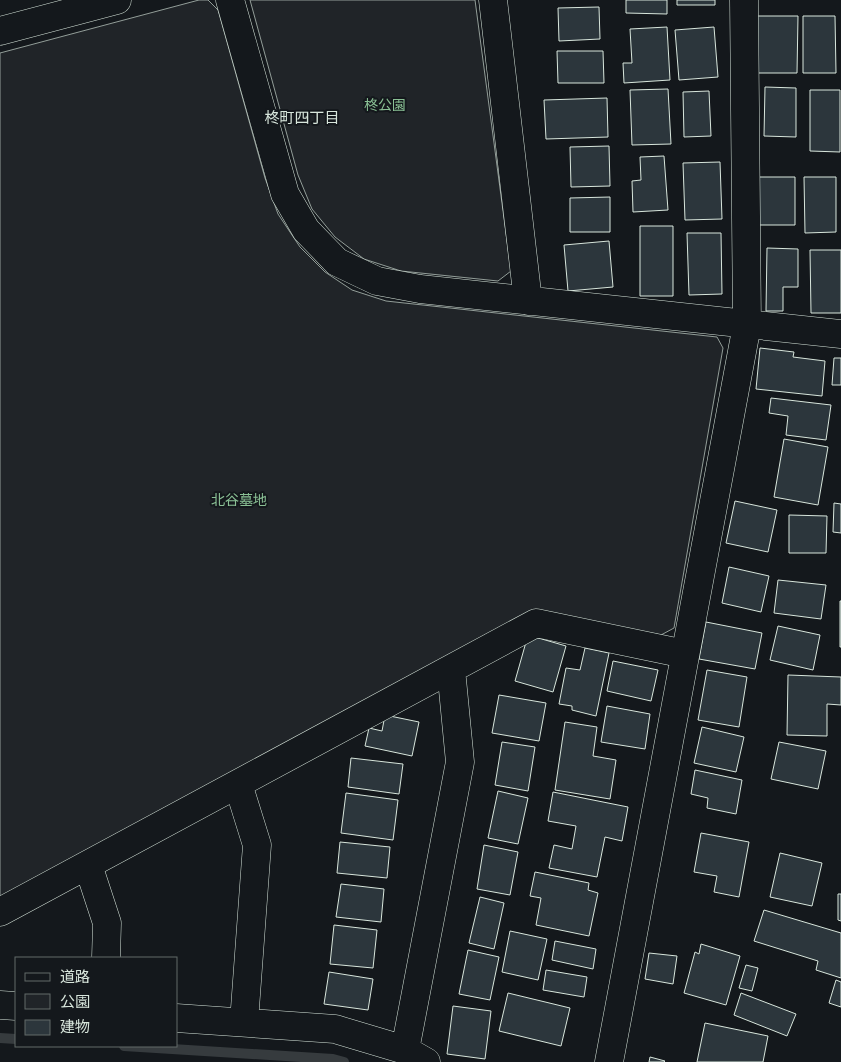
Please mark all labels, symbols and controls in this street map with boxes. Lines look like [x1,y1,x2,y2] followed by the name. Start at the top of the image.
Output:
[364,97,406,114] park label: 柊公園
[264,109,340,127] district label: 柊町四丁目
[211,492,267,509] park label: 北谷墓地
[15,957,178,1047] legend
[60,968,90,986] text: 道路
[60,993,90,1011] text: 公園
[60,1018,90,1036] text: 建物

